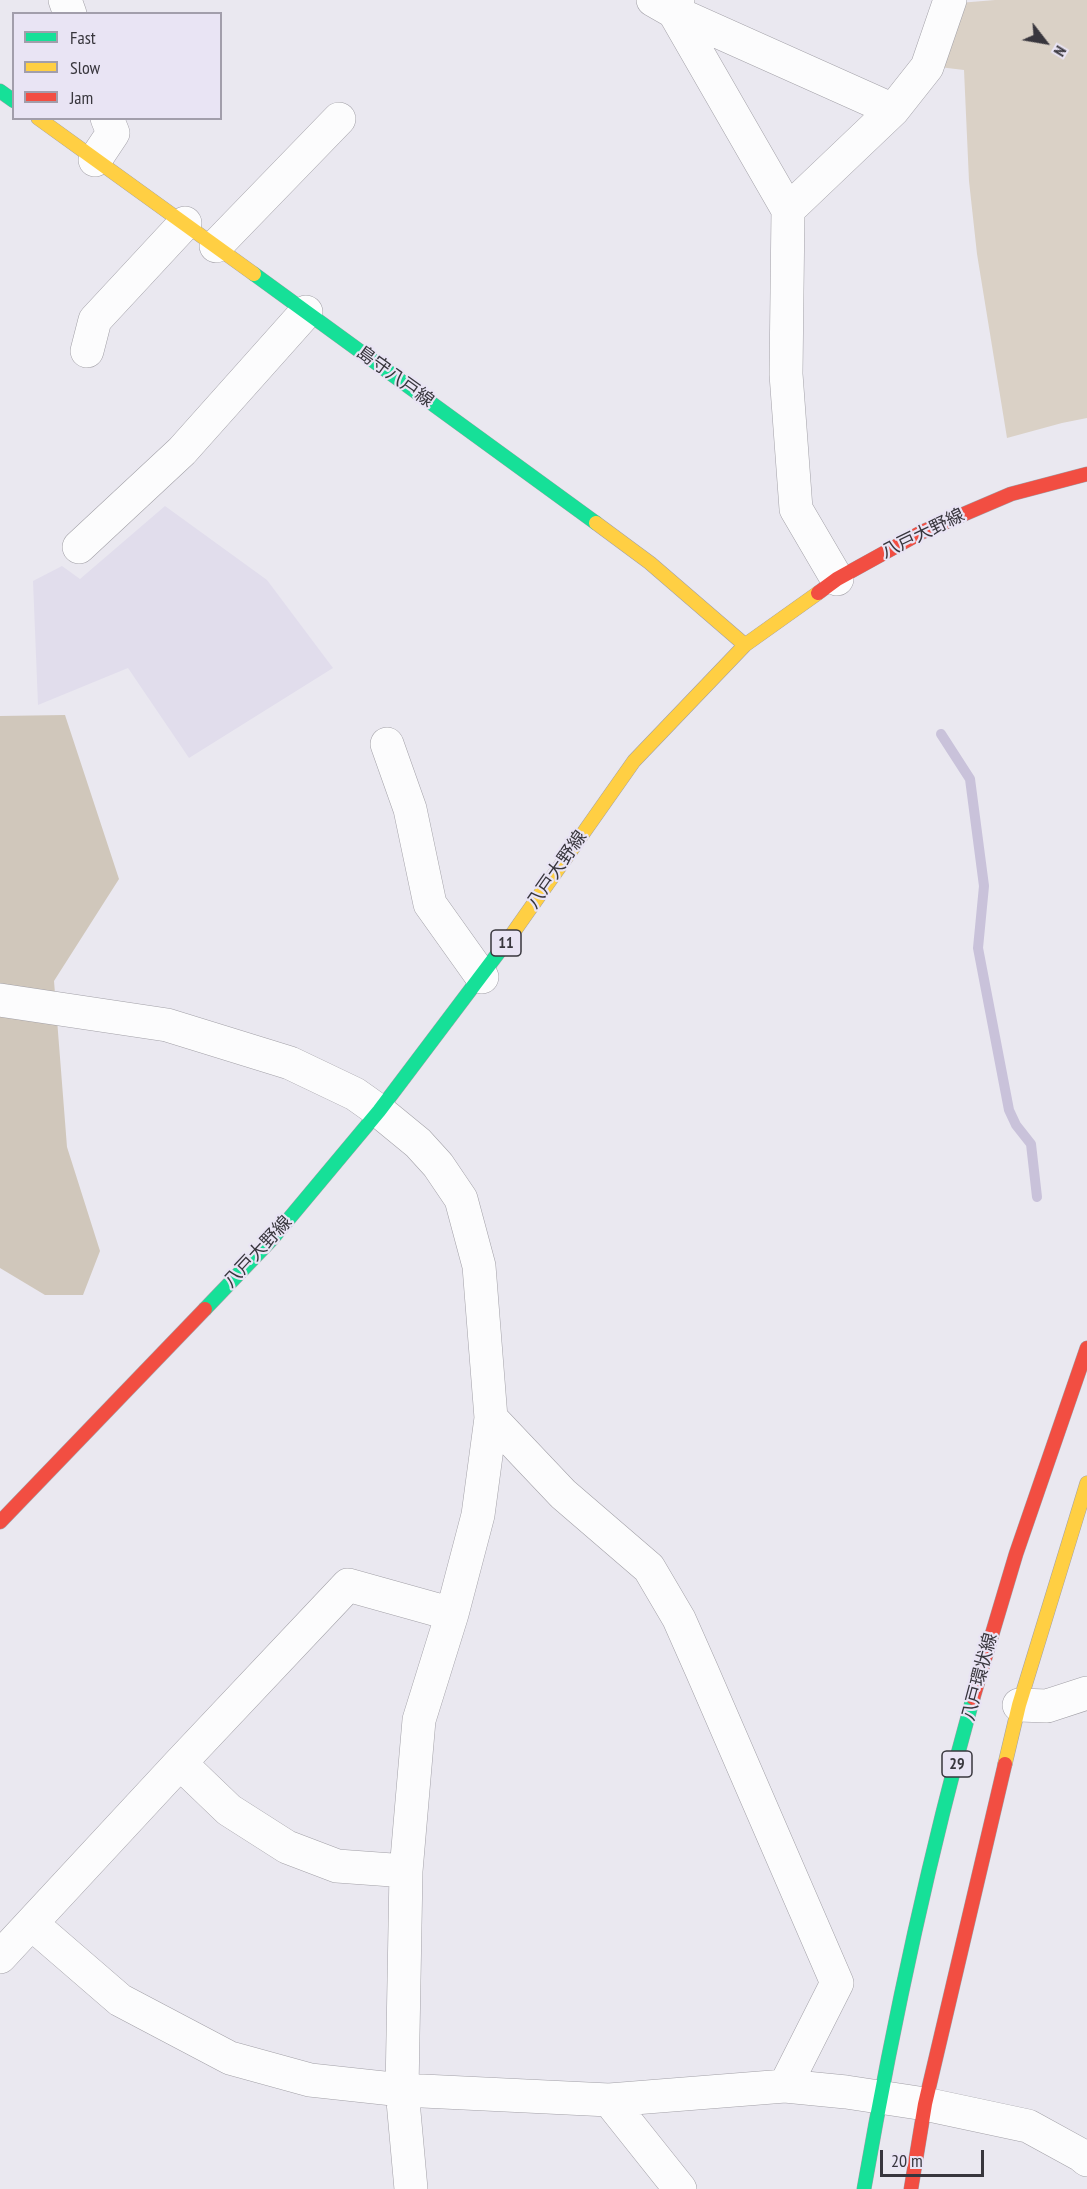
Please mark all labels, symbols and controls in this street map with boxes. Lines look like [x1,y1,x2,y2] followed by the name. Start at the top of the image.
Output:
[12,12,222,120] legend
[1015,12,1075,72] north arrow
[70,26,96,49] text: Fast
[1050,42,1071,60] text: N
[70,56,100,79] text: Slow
[70,86,93,109] text: Jam
[352,342,438,412] street label: 島守八戸線
[878,505,968,563] street label: 八戸大野線
[522,827,592,913] street label: 八戸大野線
[491,930,521,956] road number: 11
[219,1212,297,1292] street label: 八戸大野線
[958,1631,1002,1723] street label: 八戸環状線
[942,1751,972,1777] road number: 29
[883,2138,986,2176] scale bar
[891,2149,923,2172] text: 20 m

